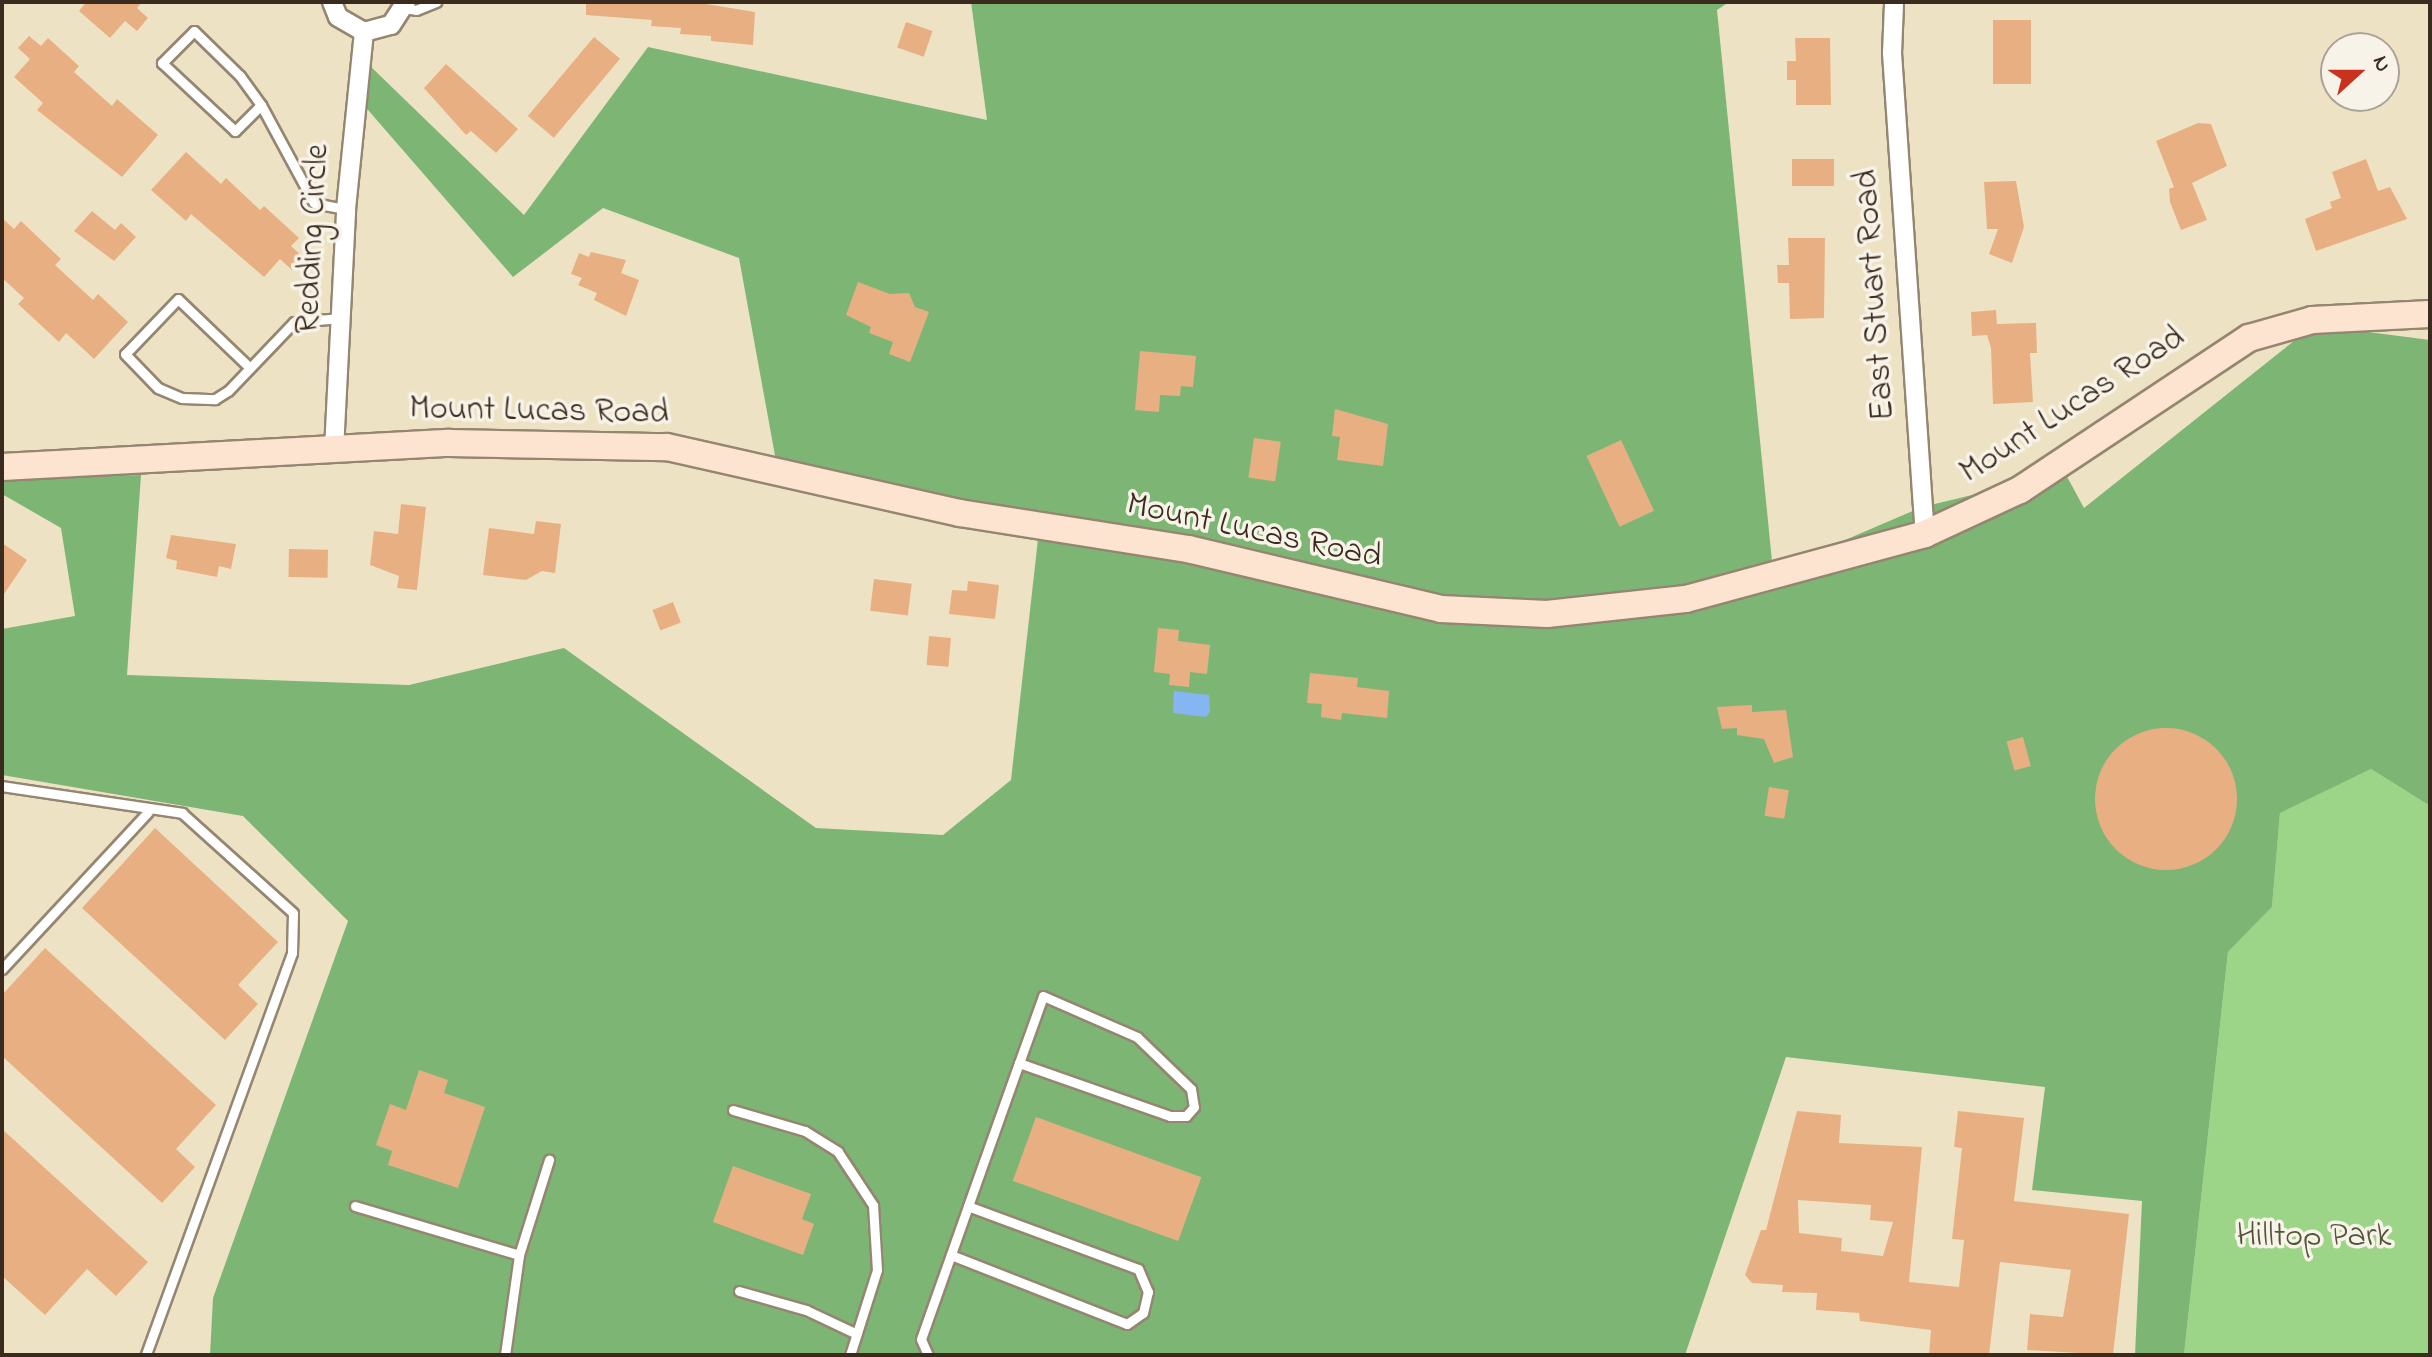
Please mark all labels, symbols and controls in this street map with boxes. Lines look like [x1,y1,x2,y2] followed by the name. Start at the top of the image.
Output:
[2320,32,2400,112] north arrow
[2363,51,2398,77] text: N
[289,143,339,335] street label: Redding Circle
[1847,168,1905,422] street label: East Stuart Road
[1953,318,2193,494] street label: Mount Lucas Road
[409,389,669,435] street label: Mount Lucas Road
[1123,485,1385,579] street label: Mount Lucas Road
[2237,1218,2391,1258] park label: Hilltop Park

